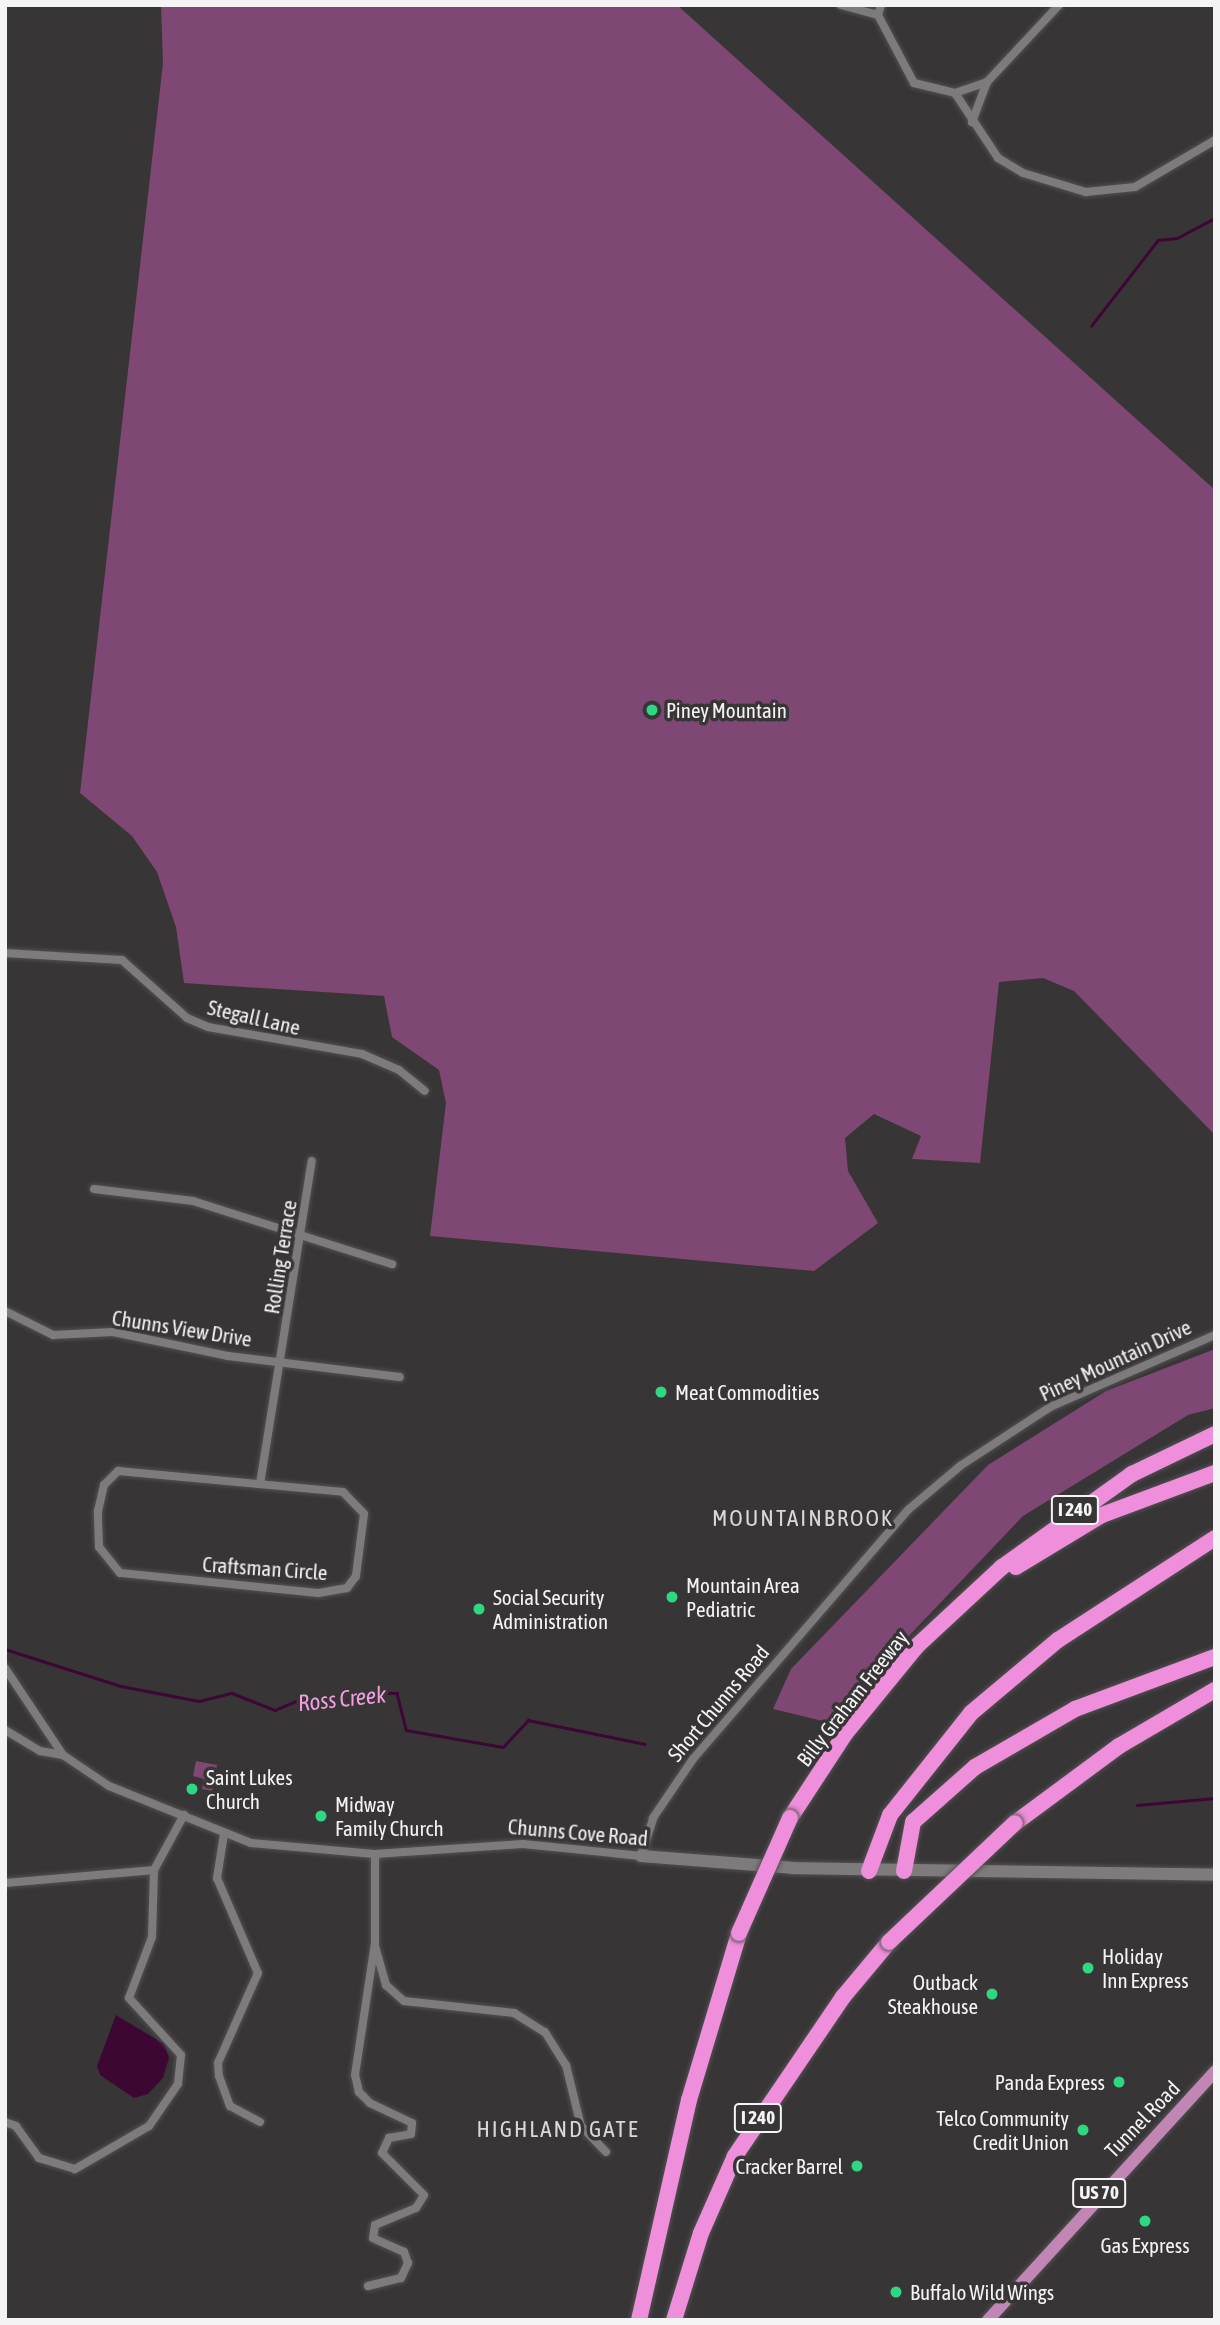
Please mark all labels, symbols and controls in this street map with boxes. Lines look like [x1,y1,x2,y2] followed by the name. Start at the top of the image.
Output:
[666,697,787,723] place label: Piney Mountain
[644,702,660,718] marker: Piney Mountain
[205,994,303,1040] street label: Stegall Lane
[259,1198,301,1316] street label: Rolling Terrace
[110,1305,254,1351] street label: Chunns View Drive
[1035,1314,1195,1406] street label: Piney Mountain Drive
[675,1379,819,1405] place label: Meat Commodities
[653,1384,669,1400] marker: Meat Commodities
[1050,1494,1100,1526] road number: I 240
[714,1504,892,1532] district label: MOUNTAINBROOK
[202,1551,328,1585] street label: Craftsman Circle
[686,1572,800,1622] place label: Mountain Area Pediatric
[493,1584,608,1634] place label: Social Security Administration
[664,1589,680,1605] marker: Mountain Area Pediatric
[471,1601,487,1617] marker: Social Security Administration
[791,1625,913,1771] street label: Billy Graham Freeway
[662,1640,774,1766] street label: Short Chunns Road
[296,1681,388,1717] water label: Ross Creek
[206,1764,293,1814] place label: Saint Lukes Church
[184,1781,200,1797] marker: Saint Lukes Church
[335,1791,444,1841] place label: Midway Family Church
[313,1808,329,1824] marker: Midway Family Church
[507,1813,649,1851] street label: Chunns Cove Road
[1102,1943,1189,1993] place label: Holiday Inn Express
[1080,1960,1096,1976] marker: Holiday Inn Express
[888,1969,978,2019] place label: Outback Steakhouse
[984,1986,1000,2002] marker: Outback Steakhouse
[995,2069,1105,2095] place label: Panda Express
[1111,2074,1127,2090] marker: Panda Express
[1099,2075,1185,2163] street label: Tunnel Road
[734,2102,782,2134] road number: I 240
[936,2105,1069,2155] place label: Telco Community Credit Union
[478,2115,638,2143] district label: HIGHLAND GATE
[1075,2122,1091,2138] marker: Telco Community Credit Union
[736,2153,843,2179] place label: Cracker Barrel
[849,2158,865,2174] marker: Cracker Barrel
[1071,2178,1127,2208] road number: US 70
[1137,2213,1153,2229] marker: Gas Express
[1100,2232,1190,2258] place label: Gas Express
[910,2279,1054,2305] place label: Buffalo Wild Wings
[888,2284,904,2300] marker: Buffalo Wild Wings

